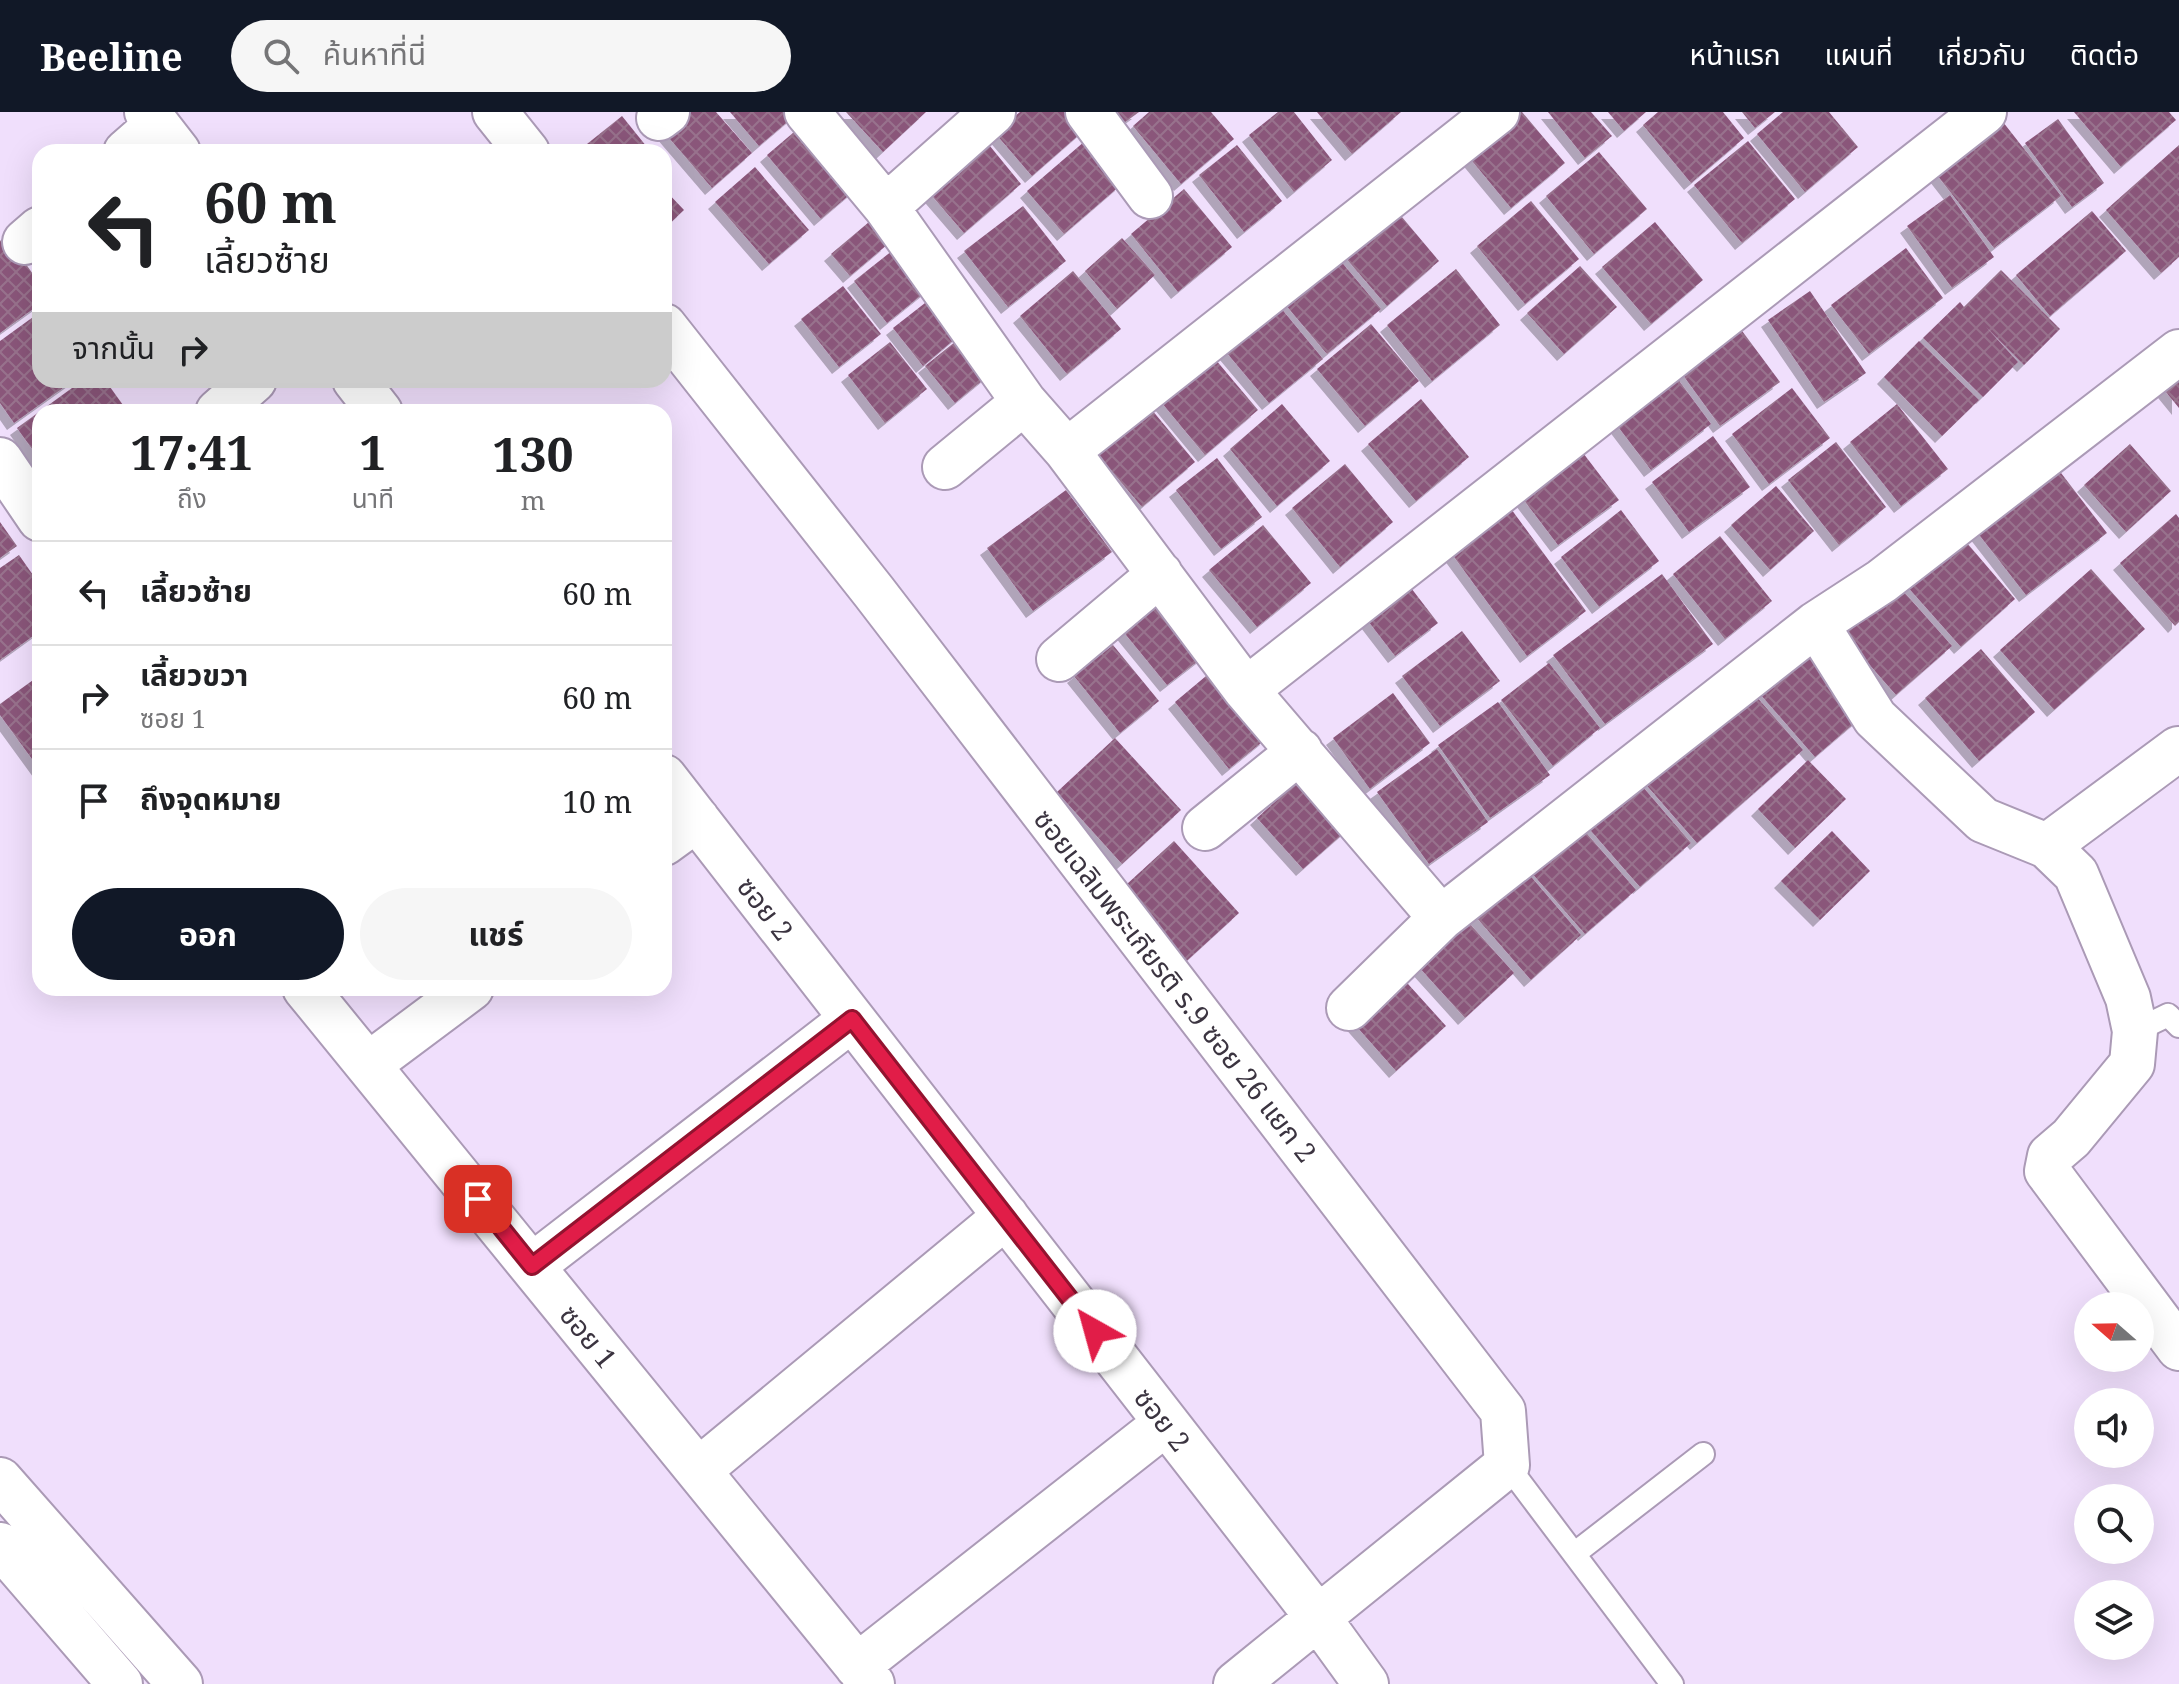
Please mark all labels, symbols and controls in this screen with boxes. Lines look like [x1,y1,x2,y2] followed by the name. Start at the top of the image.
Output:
[231,20,791,92] search box
[40,30,183,82] text: Beeline
[323,33,426,74] text: ค้นหาที่นี่
[259,34,303,78] icon: search
[1690,35,1781,73] text: หน้าแรก
[1825,35,1893,73] text: แผนที่
[1937,35,2026,73] text: เกี่ยวกับ
[2070,35,2139,73] text: ติดต่อ
[204,163,337,239] text: 60 m
[72,176,176,280] icon: left
[204,235,330,284] text: เลี้ยวซ้าย
[72,327,155,368] text: จากนั้น
[171,328,215,372] icon: right
[130,419,253,484] text: 17:41
[359,419,386,484] text: 1
[492,421,574,486] text: 130
[177,480,207,516] text: ถึง
[352,480,394,516] text: นาที
[521,482,545,518] text: m
[140,570,252,611] text: เลี้ยวซ้าย
[72,571,116,615] icon: left
[562,573,632,614] text: 60 m
[140,654,248,695] text: เลี้ยวขวา
[72,675,116,719] icon: right
[562,677,632,718] text: 60 m
[140,700,206,736] text: ซอย 1
[140,778,281,819] text: ถึงจุดหมาย
[72,779,116,823] icon: arrive
[562,781,632,822] text: 10 m
[1026,801,1326,1169] street label: ซอยเฉลิมพระเกียรติ ร.9 ซอย 26 แยก 2
[729,868,803,948] street label: ซอย 2
[72,888,344,980] button: ออก
[360,888,632,980] button: แชร์
[444,1165,512,1233] pin
[456,1177,500,1221] icon: arrive
[1053,1289,1137,1373] position arrow
[2074,1292,2154,1372] north arrow
[2074,1292,2154,1660] map controls
[552,1296,626,1376] street label: ซอย 1
[1126,1379,1200,1459] street label: ซอย 2
[2074,1388,2154,1468] button: sound
[2074,1484,2154,1564] button: search
[2074,1580,2154,1660] button: layers

